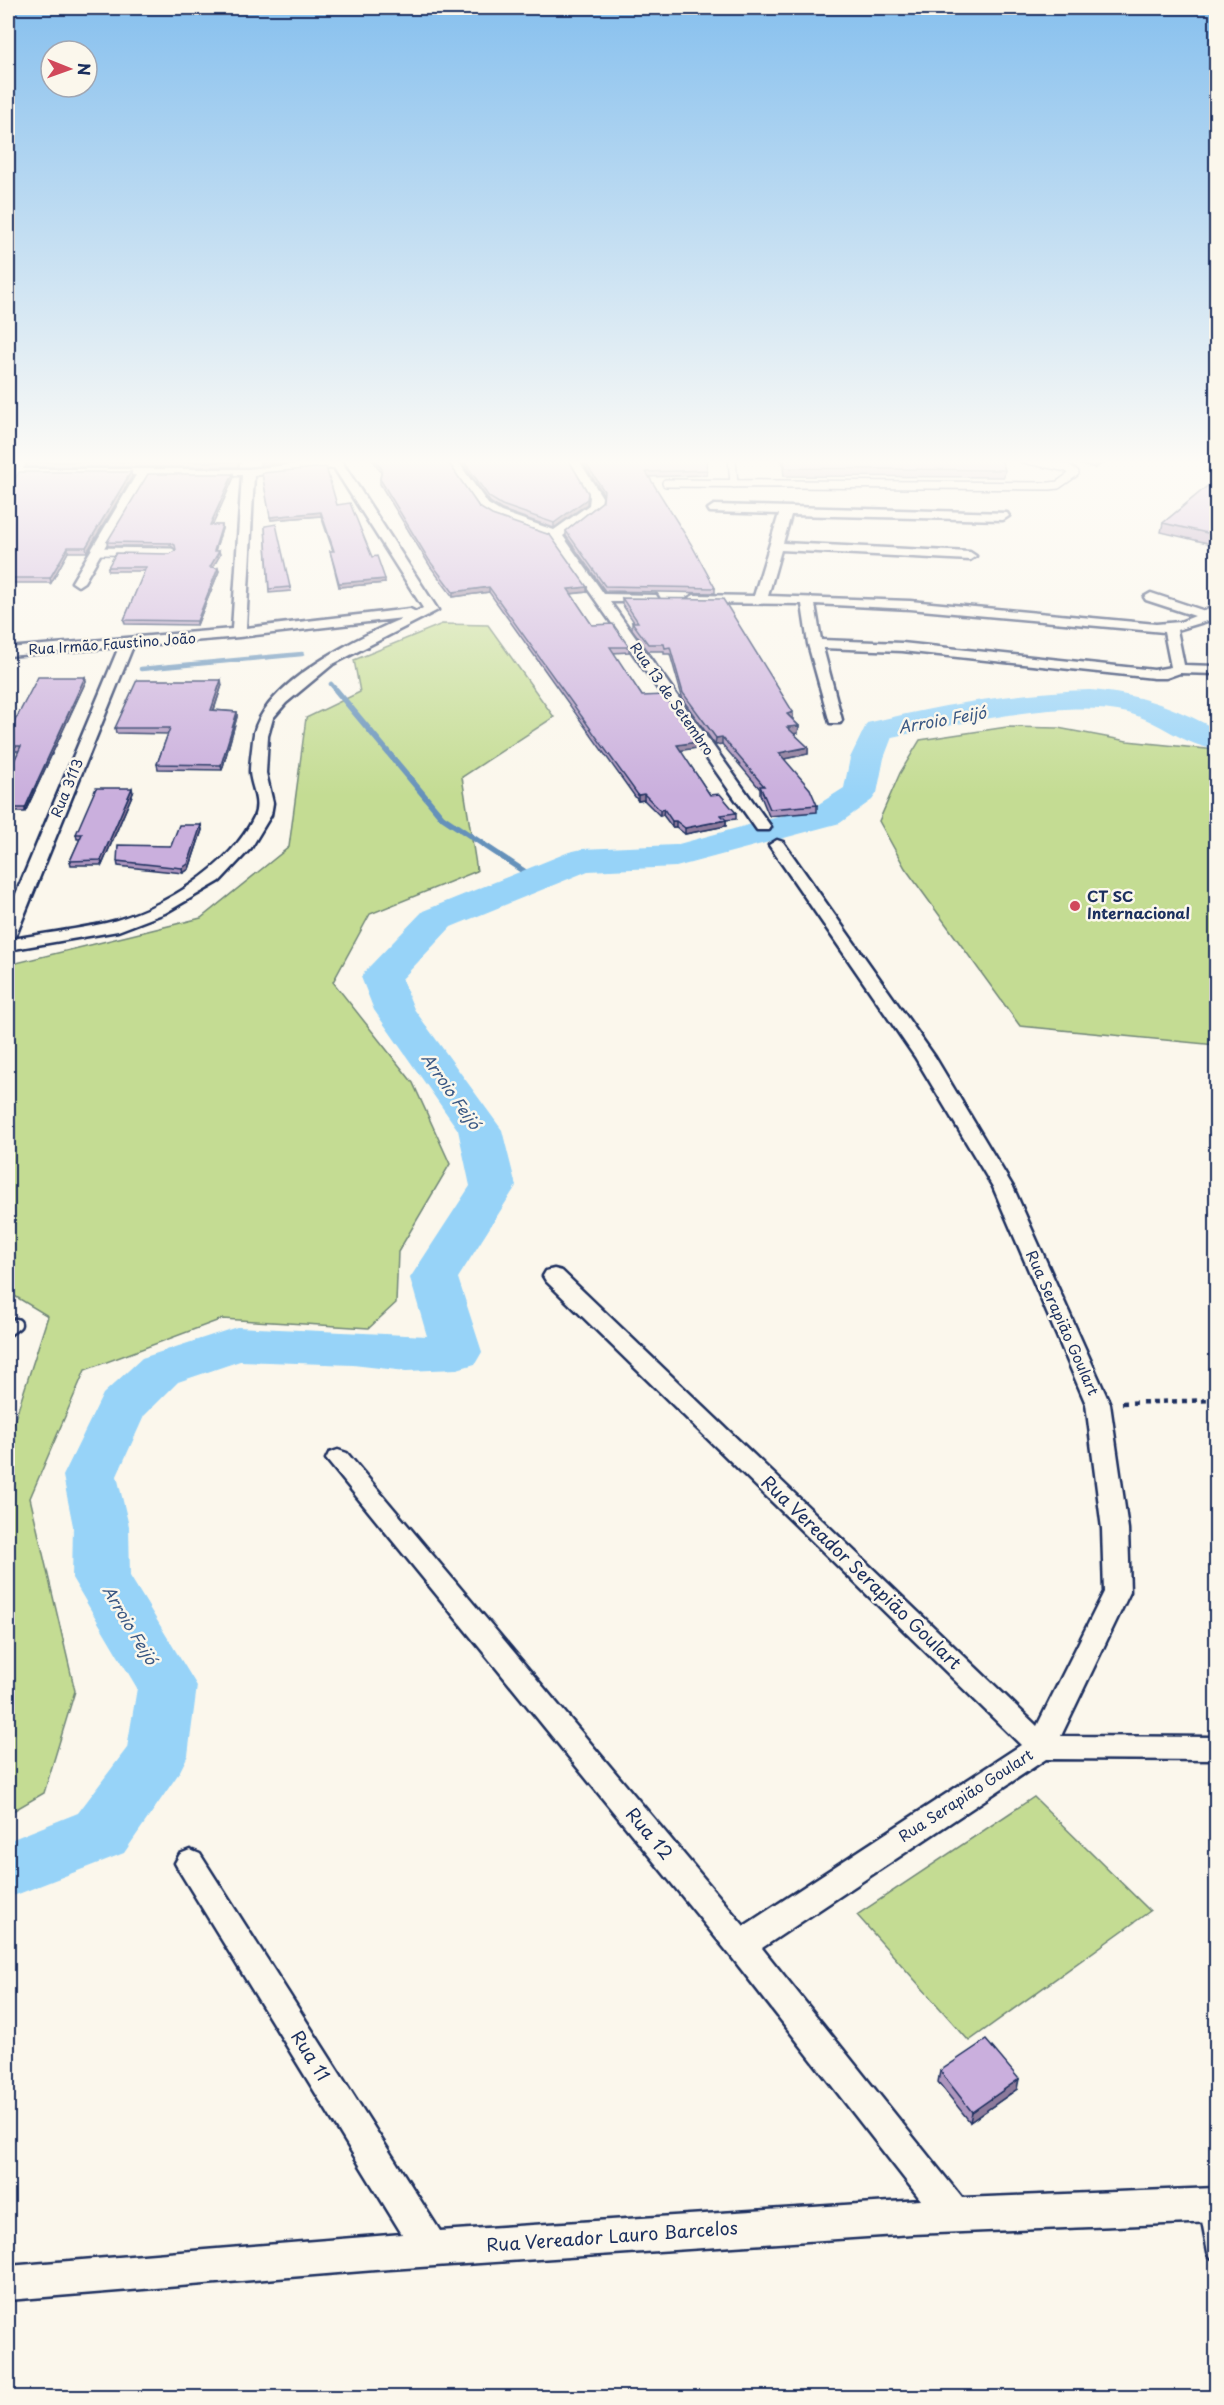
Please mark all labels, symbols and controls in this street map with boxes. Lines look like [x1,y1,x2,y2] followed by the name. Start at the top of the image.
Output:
[39,39,99,99] north arrow
[73,63,97,76] text: N
[28,627,196,660] street label: Rua Irmão Faustino João
[625,638,720,760] street label: Rua 13 de Setembro
[896,699,989,739] water label: Arroio Feijó
[45,755,88,820] street label: Rua 3113
[1087,884,1190,924] place label: CT SC Internacional
[1068,899,1082,913] marker: CT SC Internacional
[417,1047,488,1135] water label: Arroio Feijó
[1021,1246,1106,1399] street label: Rua Serapião Goulart
[756,1469,968,1675] street label: Rua Vereador Serapião Goulart
[98,1580,165,1670] water label: Arroio Feijó
[893,1743,1037,1847] street label: Rua Serapião Goulart
[620,1801,680,1865] street label: Rua 12
[285,2025,337,2086] street label: Rua 11
[485,2213,739,2258] street label: Rua Vereador Lauro Barcelos

